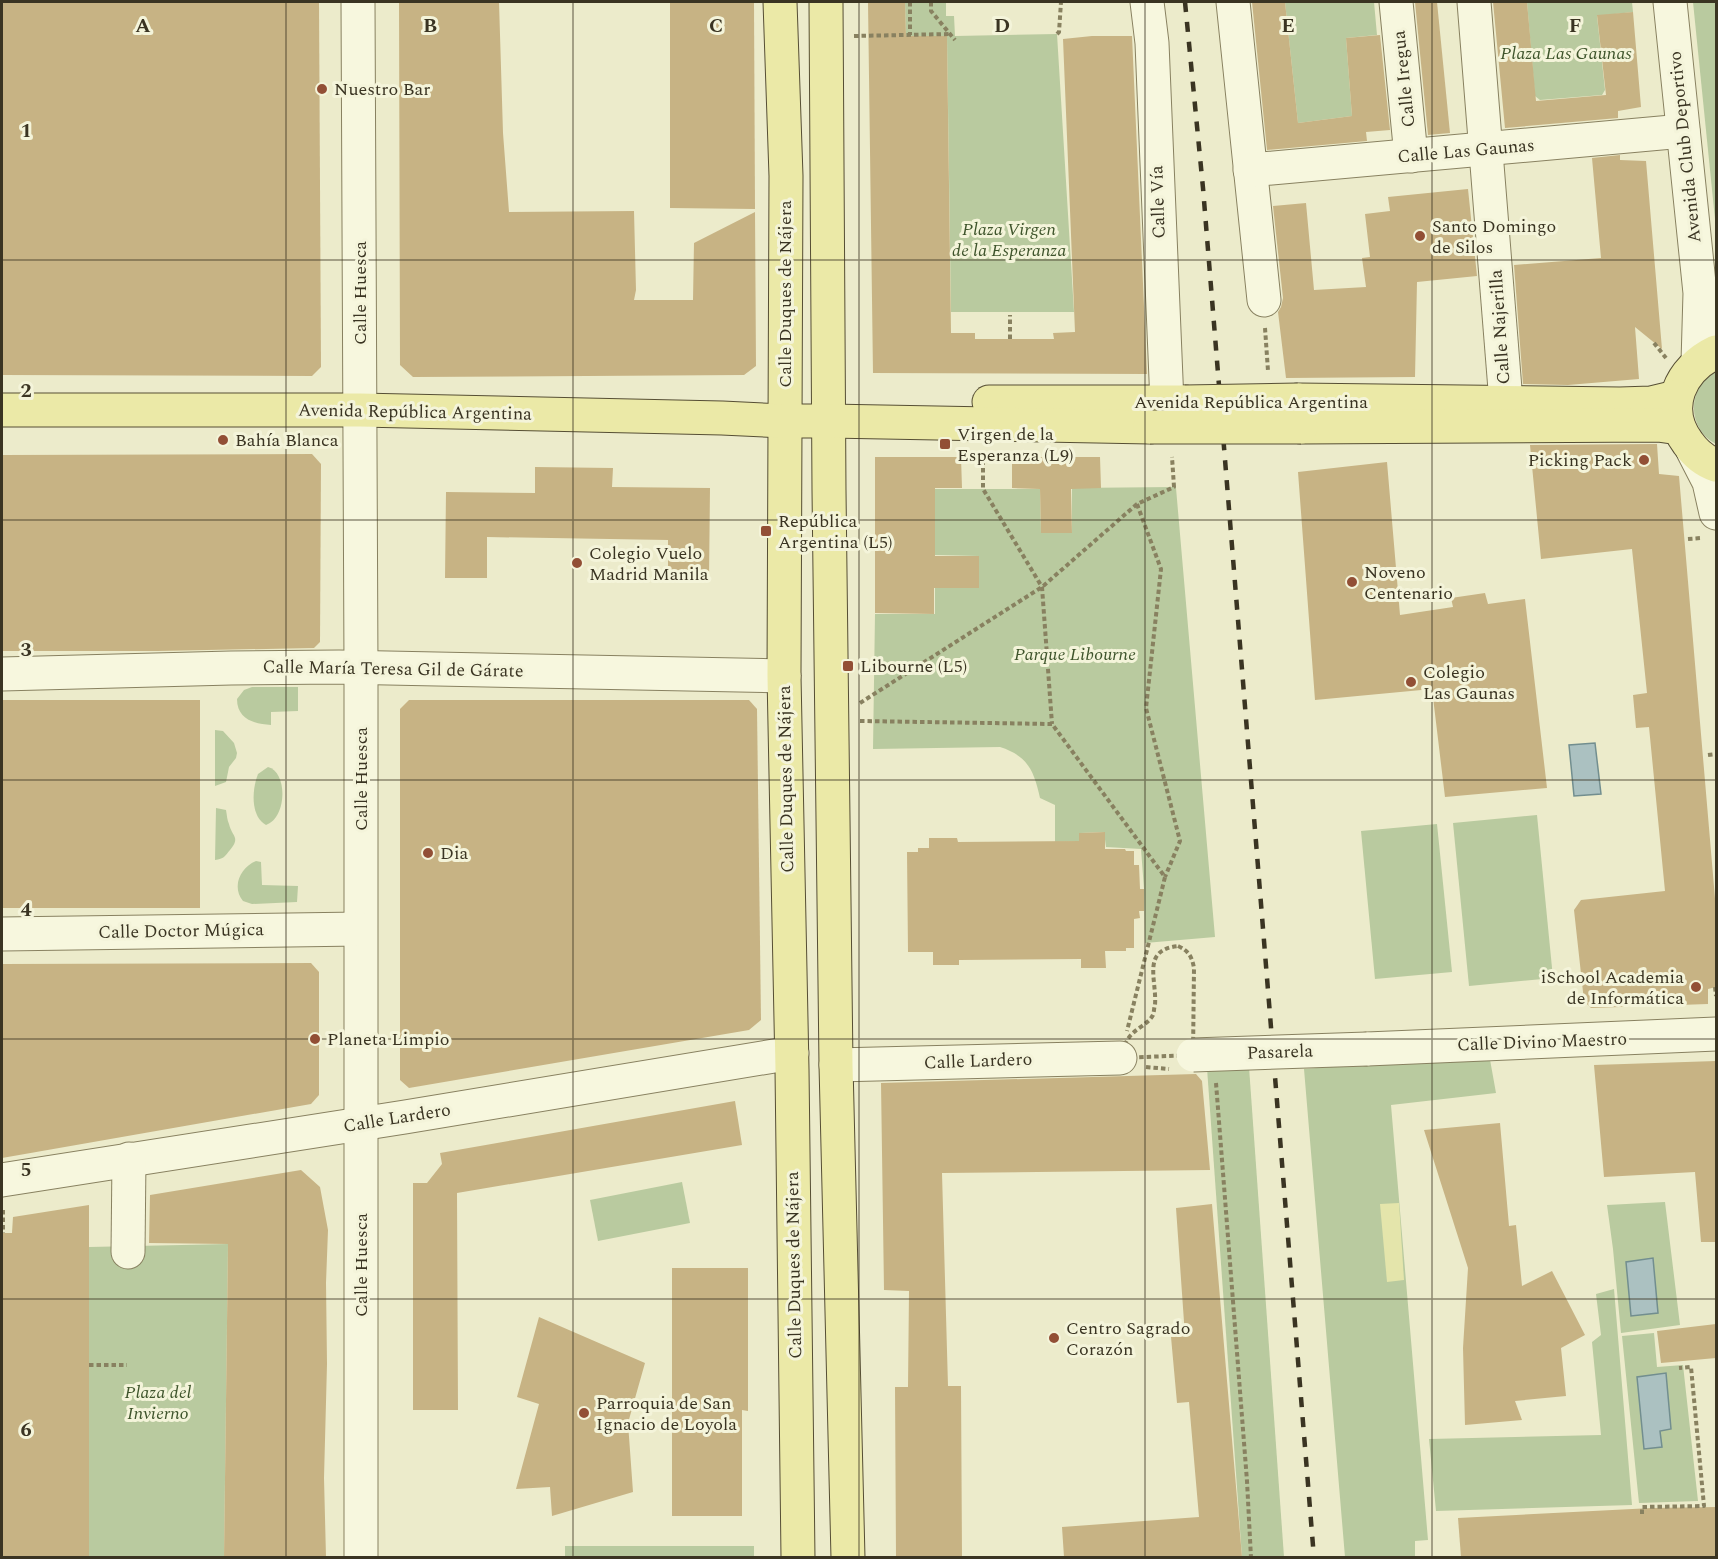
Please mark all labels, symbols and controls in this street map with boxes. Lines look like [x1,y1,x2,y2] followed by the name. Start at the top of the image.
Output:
[135,11,151,41] text: A
[423,11,437,41] text: B
[709,11,723,41] text: C
[994,11,1010,41] text: D
[1281,11,1295,41] text: E
[1569,11,1581,41] text: F
[1385,29,1423,129] street label: Calle Iregua
[1500,40,1632,67] park label: Plaza Las Gaunas
[1662,50,1708,244] street label: Avenida Club Deportivo
[334,76,431,103] place label: Nuestro Bar
[315,82,329,96] marker: Nuestro Bar
[20,116,32,146] text: 1
[1396,132,1536,170] street label: Calle Las Gaunas
[1143,165,1173,239] street label: Calle Vía
[772,200,799,388] street label: Calle Duques de Nájera
[1432,213,1556,261] place label: Santo Domingo de Silos
[952,216,1066,264] park label: Plaza Virgen de la Esperanza
[1413,229,1427,243] marker: Santo Domingo de Silos
[347,241,374,345] street label: Calle Huesca
[1483,268,1517,385] street label: Calle Najerilla
[20,376,32,406] text: 2
[1134,389,1368,416] street label: Avenida República Argentina
[298,396,532,428] street label: Avenida República Argentina
[957,421,1073,469] place label: Virgen de la Esperanza (L9)
[235,427,339,454] place label: Bahía Blanca
[216,433,230,447] marker: Bahía Blanca
[938,437,952,451] marker: Virgen de la Esperanza (L9)
[1528,447,1632,474] place label: Picking Pack
[1637,453,1651,467] marker: Picking Pack
[778,508,893,556] place label: República Argentina (L5)
[759,524,773,538] marker: República Argentina (L5)
[589,540,709,588] place label: Colegio Vuelo Madrid Manila
[570,556,584,570] marker: Colegio Vuelo Madrid Manila
[1364,559,1453,607] place label: Noveno Centenario
[1345,575,1359,589] marker: Noveno Centenario
[20,635,32,665] text: 3
[1014,641,1136,668] park label: Parque Libourne
[262,653,524,685] street label: Calle María Teresa Gil de Gárate
[860,653,967,680] place label: Libourne (L5)
[841,659,855,673] marker: Libourne (L5)
[1423,659,1515,707] place label: Colegio Las Gaunas
[1404,675,1418,689] marker: Colegio Las Gaunas
[771,685,801,873] street label: Calle Duques de Nájera
[348,727,375,831] street label: Calle Huesca
[440,840,469,867] place label: Dia
[421,846,435,860] marker: Dia
[20,895,32,925] text: 4
[98,916,264,946] street label: Calle Doctor Múgica
[1541,964,1684,1012] place label: iSchool Academia de Informática
[1689,980,1703,994] marker: iSchool Academia de Informática
[327,1026,450,1053] place label: Planeta Limpio
[1457,1026,1627,1058] street label: Calle Divino Maestro
[308,1032,322,1046] marker: Planeta Limpio
[1246,1037,1314,1067] street label: Pasarela
[923,1046,1033,1076] street label: Calle Lardero
[341,1096,453,1140] street label: Calle Lardero
[20,1155,32,1185] text: 5
[779,1171,809,1359] street label: Calle Duques de Nájera
[348,1213,375,1317] street label: Calle Huesca
[1066,1315,1190,1363] place label: Centro Sagrado Corazón
[1047,1331,1061,1345] marker: Centro Sagrado Corazón
[125,1379,192,1427] park label: Plaza del Invierno
[596,1390,737,1438] place label: Parroquia de San Ignacio de Loyola
[577,1406,591,1420] marker: Parroquia de San Ignacio de Loyola
[20,1415,32,1445] text: 6

